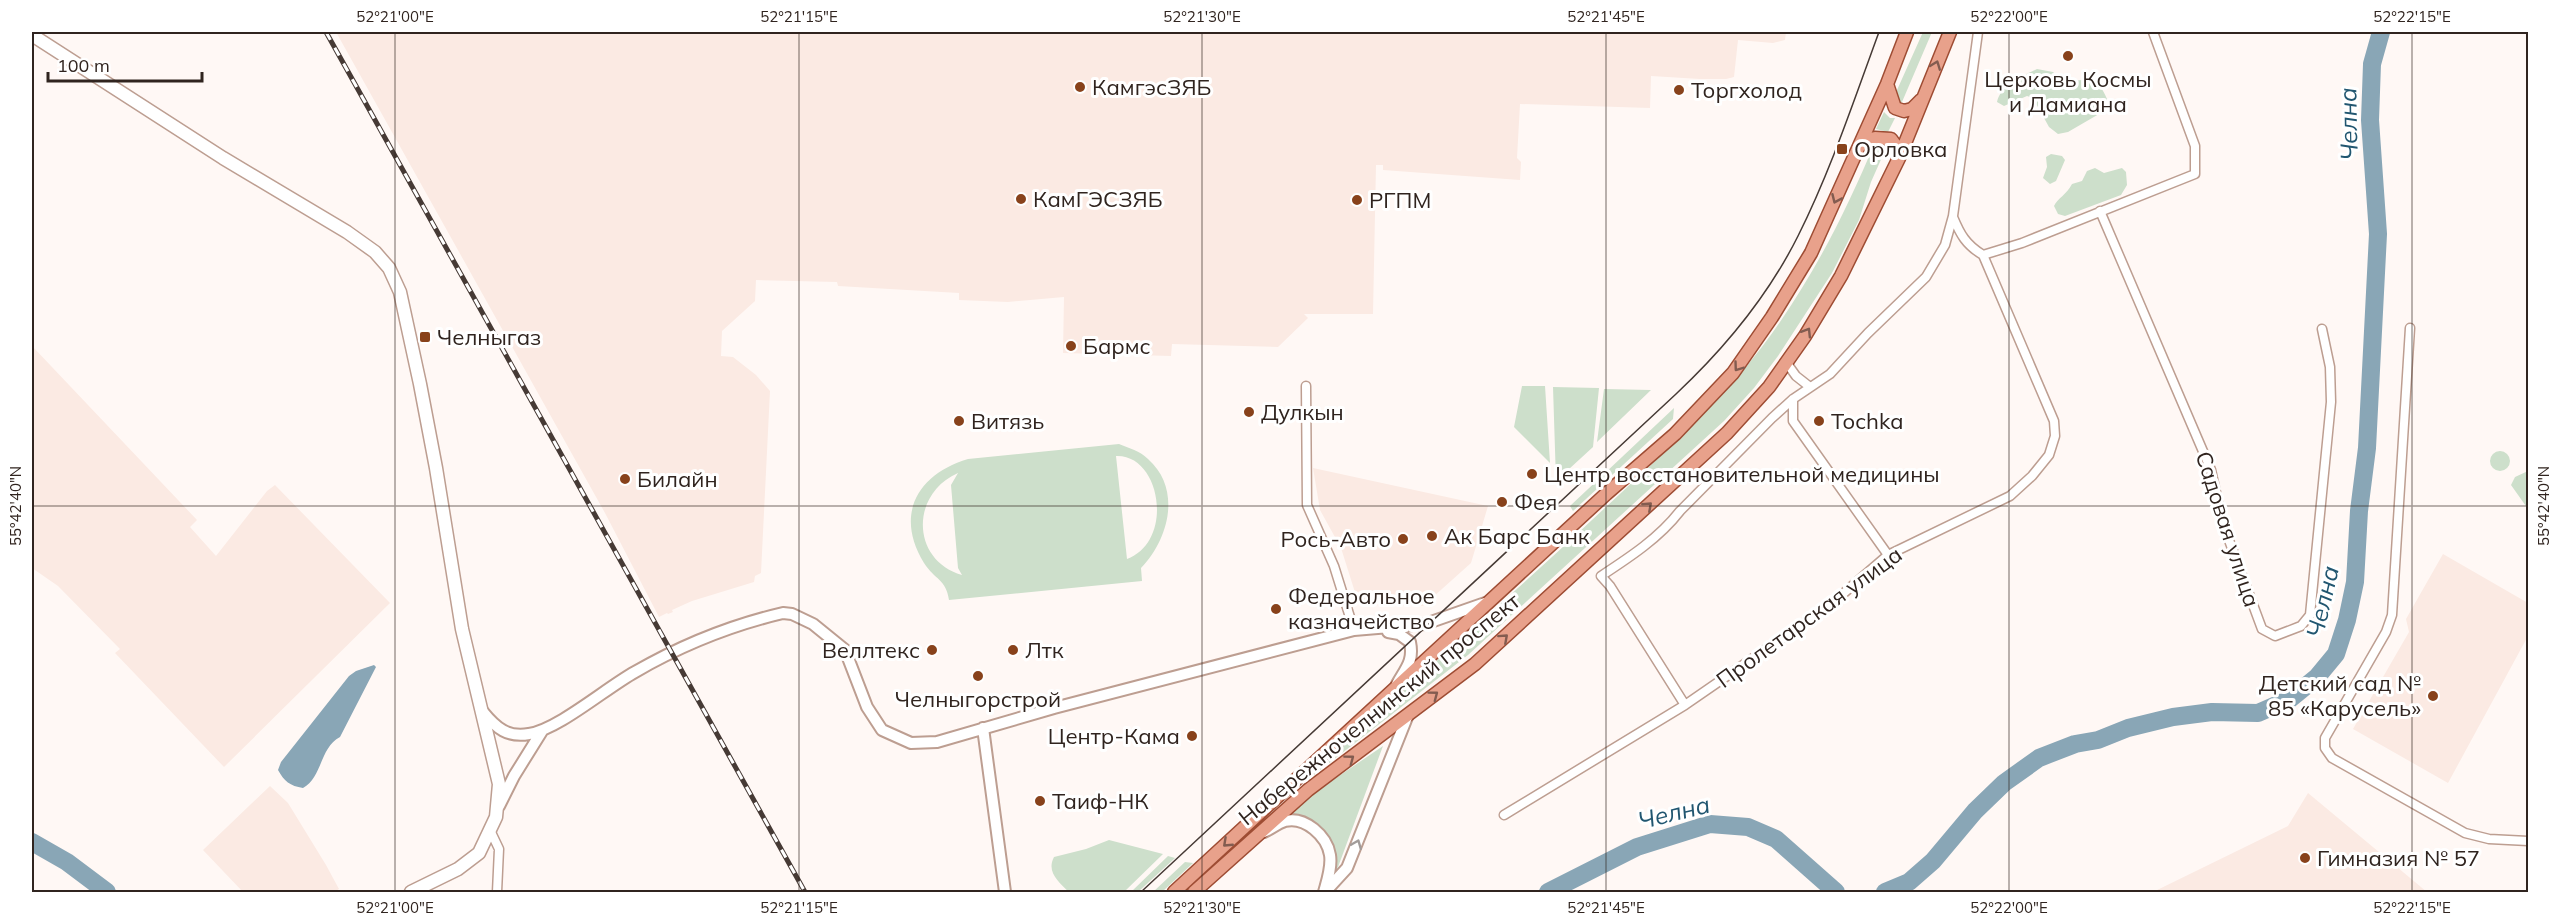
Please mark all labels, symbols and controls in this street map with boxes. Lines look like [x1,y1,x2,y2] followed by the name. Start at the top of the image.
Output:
[356,7,434,26] text: 52°21'00"E
[760,7,838,26] text: 52°21'15"E
[1163,7,1241,26] text: 52°21'30"E
[1567,7,1645,26] text: 52°21'45"E
[1970,7,2048,26] text: 52°22'00"E
[2373,7,2451,26] text: 52°22'15"E
[48,45,202,83] scale bar
[2061,49,2075,63] marker: Церковь Космы и Дамиана
[57,54,110,77] text: 100 m
[1929,60,1942,71] one-way arrow
[1984,65,2152,118] place label: Церковь Космы и Дамиана
[1092,73,1211,101] place label: КамгэсЗЯБ
[1691,76,1802,104] place label: Торгхолод
[1073,80,1087,94] marker: КамгэсЗЯБ
[1672,83,1686,97] marker: Торгхолод
[2332,87,2364,161] water label: Челна
[1854,135,1947,163] place label: Орловка
[1835,142,1849,156] marker: Орловка
[1033,185,1163,213] place label: КамГЭСЗЯБ
[1369,186,1431,214] place label: РГПМ
[1014,192,1028,206] marker: КамГЭСЗЯБ
[1831,192,1843,203] one-way arrow
[1350,193,1364,207] marker: РГПМ
[437,323,541,351] place label: Челныгаз
[1800,328,1811,339] one-way arrow
[418,330,432,344] marker: Челныгаз
[1083,332,1151,360] place label: Бармс
[1064,339,1078,353] marker: Бармс
[1734,360,1745,371] one-way arrow
[1261,398,1344,426] place label: Дулкын
[1242,405,1256,419] marker: Дулкын
[971,407,1044,435] place label: Витязь
[1831,407,1903,435] place label: Tochka
[952,414,966,428] marker: Витязь
[1812,414,1826,428] marker: Tochka
[2190,448,2266,610] street label: Садовая улица
[1544,460,1940,488] place label: Центр восстановительной медицины
[637,465,718,493] place label: Билайн
[6,466,25,546] text: 55°42'40"N
[2534,466,2553,546] text: 55°42'40"N
[1525,467,1539,481] marker: Центр восстановительной медицины
[618,472,632,486] marker: Билайн
[1514,488,1557,516] place label: Фея
[1495,495,1509,509] marker: Фея
[1641,502,1652,513] one-way arrow
[1444,522,1590,550] place label: Ак Барс Банк
[1281,525,1391,553] place label: Рось-Авто
[1425,529,1439,543] marker: Ак Барс Банк
[1396,532,1410,546] marker: Рось-Авто
[1711,540,1907,694] street label: Пролетарская улица
[2299,563,2345,641] water label: Челна
[1288,582,1435,635] place label: Федеральное казначейство
[1233,587,1525,831] street label: Набережночелнинский проспект
[1269,602,1283,616] marker: Федеральное казначейство
[1497,634,1508,645] one-way arrow
[822,636,920,664] place label: Веллтекс
[1025,636,1064,664] place label: Лтк
[925,643,939,657] marker: Веллтекс
[1006,643,1020,657] marker: Лтк
[971,669,985,683] marker: Челныгорстрой
[2259,669,2421,722] place label: Детский сад № 85 «Карусель»
[895,685,1061,713] place label: Челныгорстрой
[2426,689,2440,703] marker: Детский сад № 85 «Карусель»
[1427,692,1438,703] one-way arrow
[1048,722,1180,750] place label: Центр-Кама
[1185,729,1199,743] marker: Центр-Кама
[1343,755,1354,766] one-way arrow
[1052,787,1149,815] place label: Таиф-НК
[1635,789,1713,835] water label: Челна
[1033,794,1047,808] marker: Таиф-НК
[1223,836,1234,847] one-way arrow
[1350,839,1362,850] one-way arrow
[2317,844,2480,872] place label: Гимназия № 57
[2298,851,2312,865] marker: Гимназия № 57
[356,898,434,917] text: 52°21'00"E
[760,898,838,917] text: 52°21'15"E
[1163,898,1241,917] text: 52°21'30"E
[1567,898,1645,917] text: 52°21'45"E
[1970,898,2048,917] text: 52°22'00"E
[2373,898,2451,917] text: 52°22'15"E

